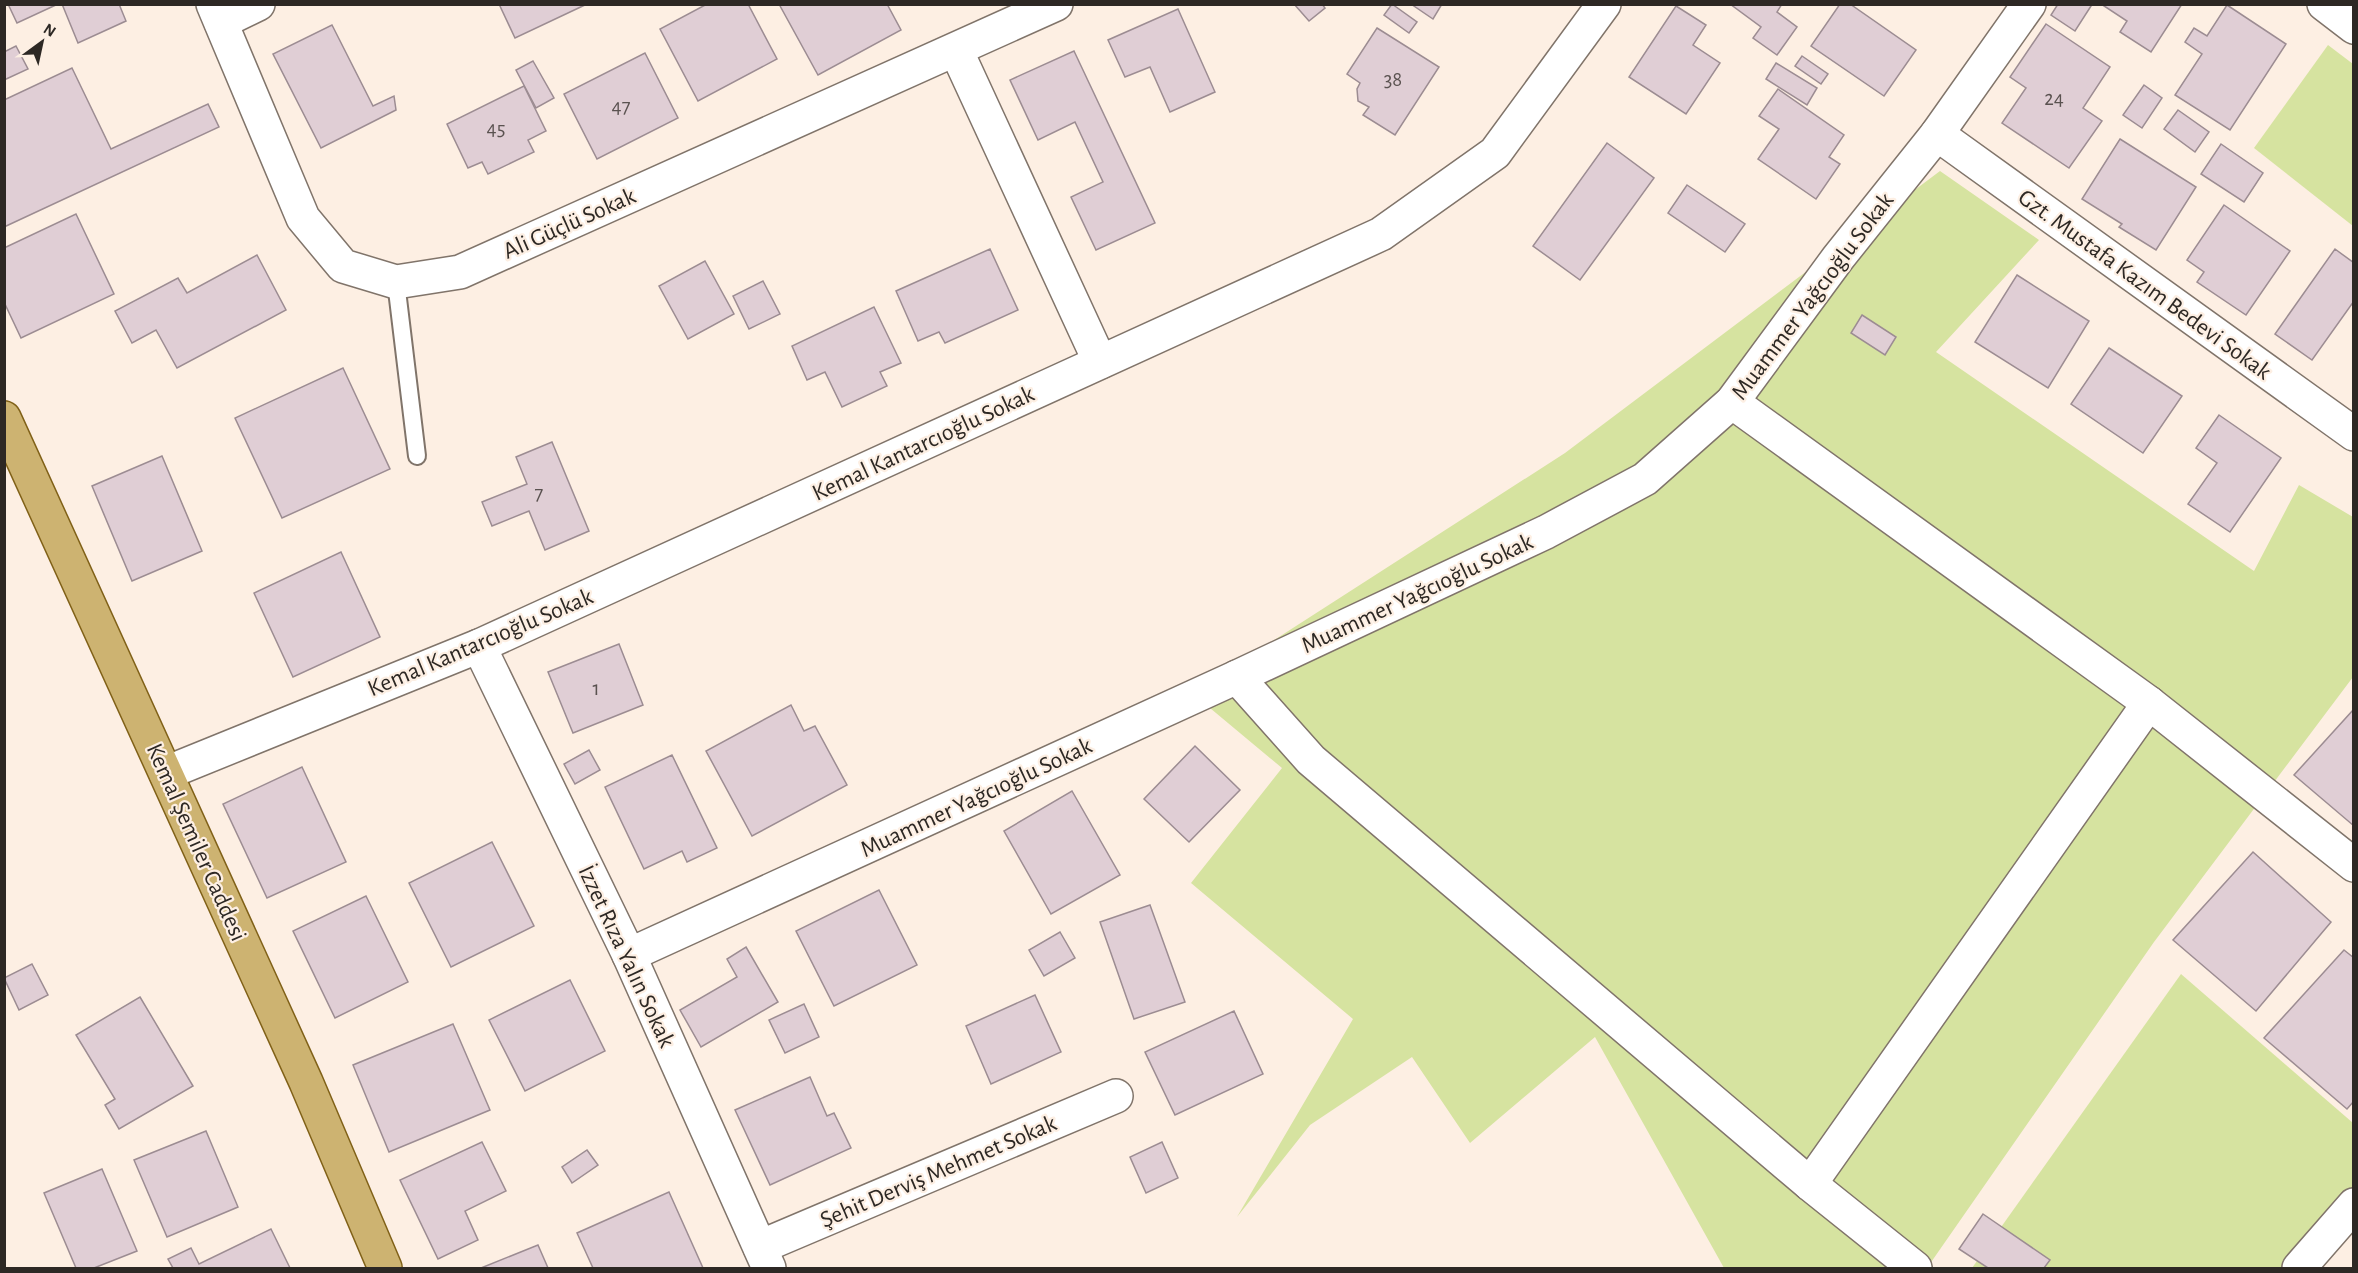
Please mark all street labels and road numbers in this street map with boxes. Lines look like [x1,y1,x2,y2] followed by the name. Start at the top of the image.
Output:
[500,184,639,264] street label: Ali Güçlü Sokak
[2014,185,2275,384] street label: Gzt. Mustafa Kazım Bedevi Sokak
[1727,189,1898,405] street label: Muammer Yağcıoğlu Sokak
[809,382,1038,506] street label: Kemal Kantarcıoğlu Sokak
[1298,530,1537,658] street label: Muammer Yağcıoğlu Sokak
[364,585,596,701] street label: Kemal Kantarcıoğlu Sokak
[857,734,1096,862] street label: Muammer Yağcıoğlu Sokak
[142,740,250,945] street label: Kemal Şemiler Caddesi
[573,861,680,1051] street label: İzzet Rıza Yalın Sokak
[817,1111,1060,1233] street label: Şehit Derviş Mehmet Sokak

